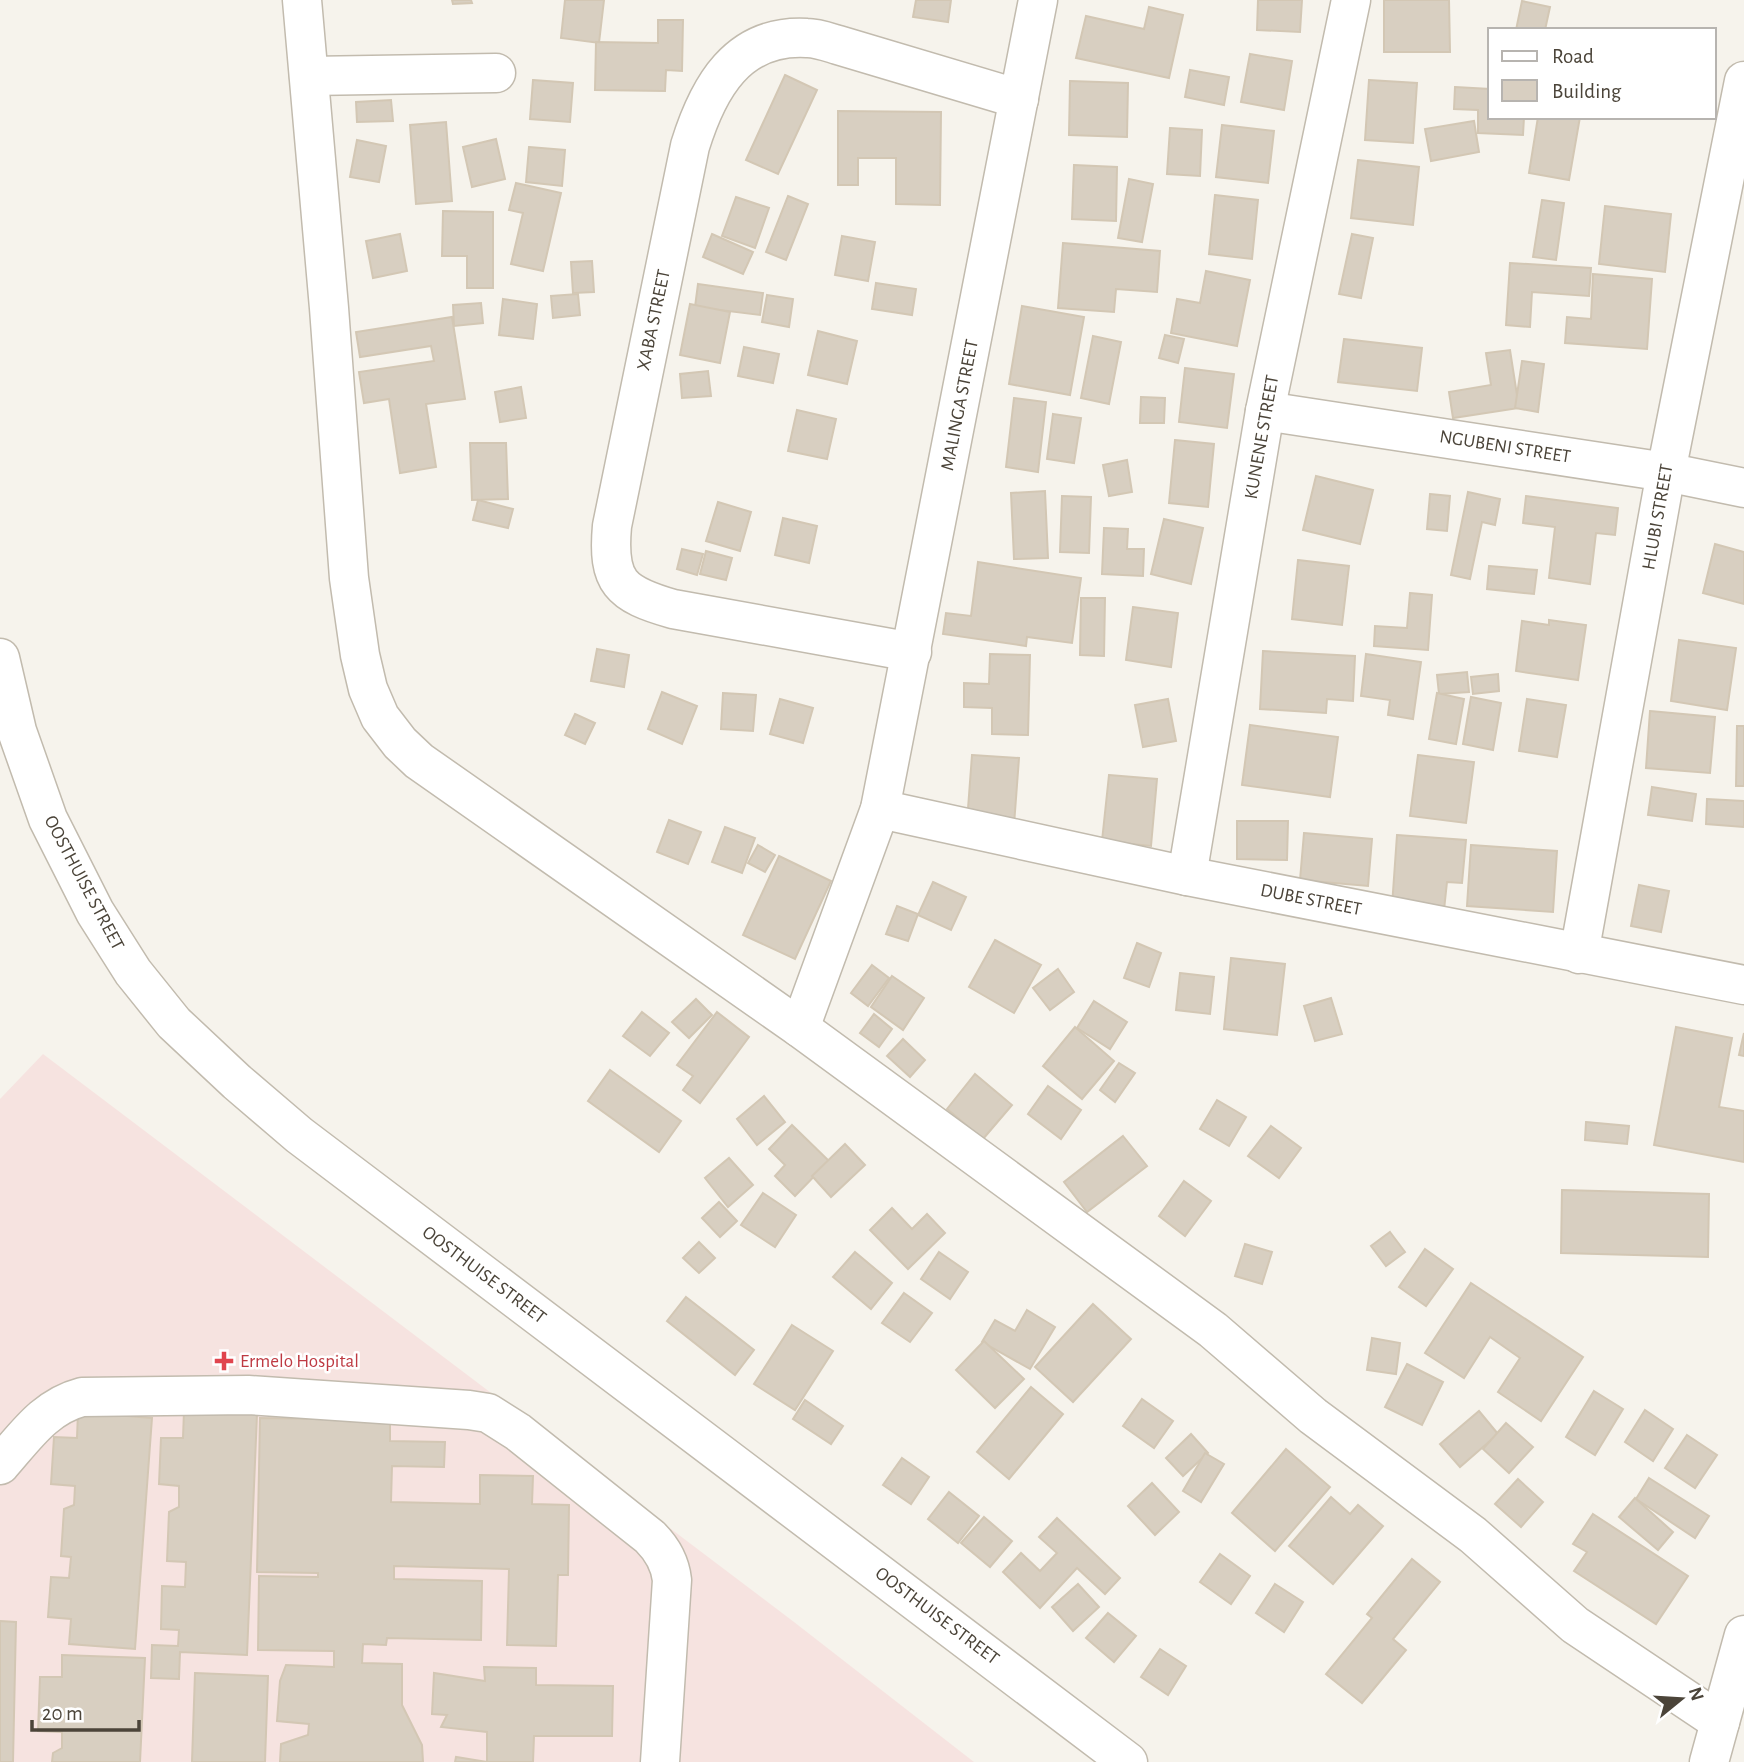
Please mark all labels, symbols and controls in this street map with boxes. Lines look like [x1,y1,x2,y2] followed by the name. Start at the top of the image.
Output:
[1488,28,1716,119] legend
[1552,46,1594,67] text: Road
[1552,81,1622,102] text: Building
[634,268,674,372] street label: XABA STREET
[938,338,982,472] street label: MALINGA STREET
[1242,373,1282,501] street label: KUNENE STREET
[1438,427,1572,467] street label: NGUBENI STREET
[1639,462,1677,572] street label: HLUBI STREET
[41,813,127,953] street label: OOSTHUISE STREET
[1259,881,1363,919] street label: DUBE STREET
[419,1222,549,1328] street label: OOSTHUISE STREET
[214,1351,234,1371] marker: Ermelo Hospital
[240,1352,359,1371] place label: Ermelo Hospital
[872,1563,1002,1669] street label: OOSTHUISE STREET
[1646,1664,1716,1734] north arrow
[1685,1685,1707,1703] text: N
[32,1688,138,1732] scale bar
[42,1703,83,1724] text: 20 m

